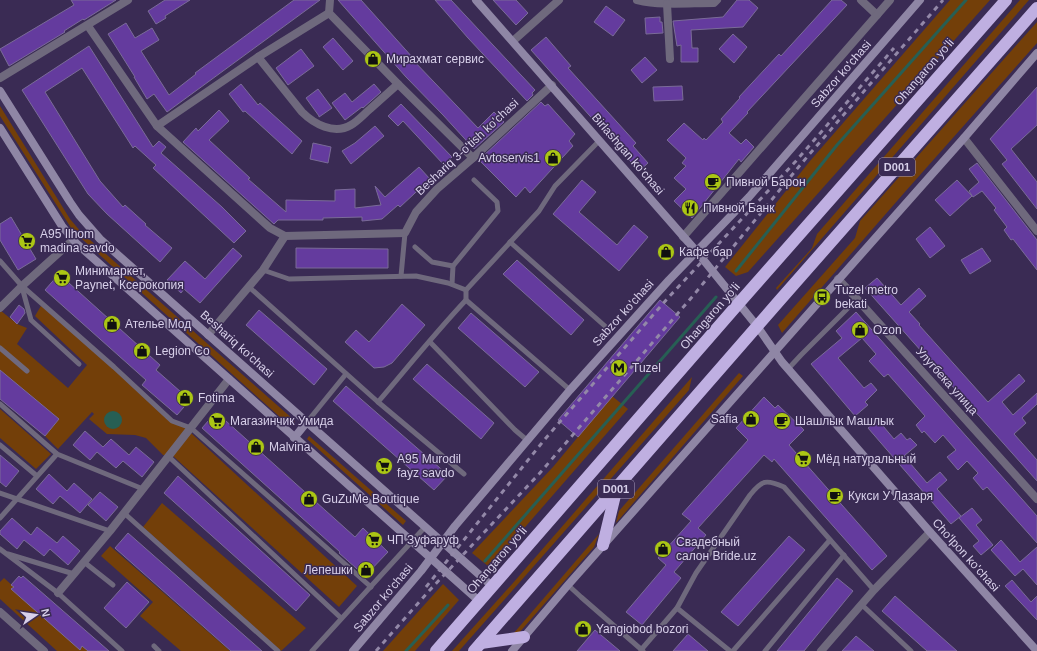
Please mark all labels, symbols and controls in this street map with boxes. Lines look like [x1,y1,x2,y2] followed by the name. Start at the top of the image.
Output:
[891,36,957,108] street label: Ohangaron yoʻli
[808,38,874,110] street label: Sabzor ko'chasi
[363,49,383,69] shop icon: Мирахмат сервис
[386,52,484,66] place label: Мирахмат сервис
[413,96,521,198] street label: Beshariq 3-o'tish ko'chasi
[589,111,667,197] street label: Birlashgan ko'chasi
[543,148,563,168] shop icon: Avtoservis1
[478,151,540,165] place label: Avtoservis1
[879,158,915,176] road number: D001
[703,172,723,192] cafe icon: Пивной Барон
[726,175,806,189] place label: Пивной Барон
[680,198,700,218] restaurant icon: Пивной Банк
[703,201,775,215] place label: Пивной Банк
[40,227,115,255] place label: A95 Ilhom madina savdo
[17,231,37,251] supermarket icon: A95 Ilhom madina savdo
[656,242,676,262] shop icon: Кафе бар
[679,245,733,259] place label: Кафе бар
[75,264,184,292] place label: Минимаркет, Paynet, Ксерокопия
[52,268,72,288] supermarket icon: Минимаркет, Paynet, Ксерокопия
[590,277,656,349] street label: Sabzor ko'chasi
[677,280,743,352] street label: Ohangaron yoʻli
[835,283,898,311] place label: Tuzel metro bekati
[812,287,832,307] bus stop icon: Tuzel metro bekati
[198,307,276,381] street label: Beshariq ko'chasi
[102,314,122,334] shop icon: Ателье Мод
[125,317,191,331] place label: Ателье Мод
[850,320,870,340] shop icon: Ozon
[873,323,902,337] place label: Ozon
[132,341,152,361] shop icon: Legion Co
[155,344,210,358] place label: Legion Co
[913,344,981,418] street label: Улугбека улица
[609,358,629,378] metro station icon: Tuzel
[632,361,661,375] place label: Tuzel
[175,388,195,408] shop icon: Fotima
[198,391,235,405] place label: Fotima
[741,409,761,429] shop icon: Safia
[207,411,227,431] supermarket icon: Магазинчик Умида
[772,411,792,431] cafe icon: Шашлык Машлык
[711,412,738,426] place label: Safia
[230,414,334,428] place label: Магазинчик Умида
[795,414,895,428] place label: Шашлык Машлык
[246,437,266,457] shop icon: Malvina
[269,440,311,454] place label: Malvina
[793,449,813,469] supermarket icon: Мёд натуральный
[397,452,461,480] place label: A95 Murodil fayz savdo
[816,452,916,466] place label: Мёд натуральный
[374,456,394,476] supermarket icon: A95 Murodil fayz savdo
[598,480,634,498] road number: D001
[825,486,845,506] cafe icon: Кукси У Лазаря
[299,489,319,509] shop icon: GuZuMe Boutique
[848,489,933,503] place label: Кукси У Лазаря
[322,492,420,506] place label: GuZuMe Boutique
[930,516,1002,594] street label: Cho'lpon ko'chasi
[464,524,530,596] street label: Ohangaron yoʻli
[364,530,384,550] supermarket icon: ЧП Зуфаруф
[387,533,459,547] place label: ЧП Зуфаруф
[676,535,756,563] place label: Свадебный салон Bride.uz
[653,539,673,559] shop icon: Свадебный салон Bride.uz
[356,560,376,580] shop icon: Лепешки
[351,561,415,635] street label: Sabzor ko'chasi
[304,563,353,577] place label: Лепешки
[16,595,56,635] north arrow
[39,608,52,618] text: N
[573,619,593,639] shop icon: Yangiobod bozori
[596,622,689,636] place label: Yangiobod bozori

